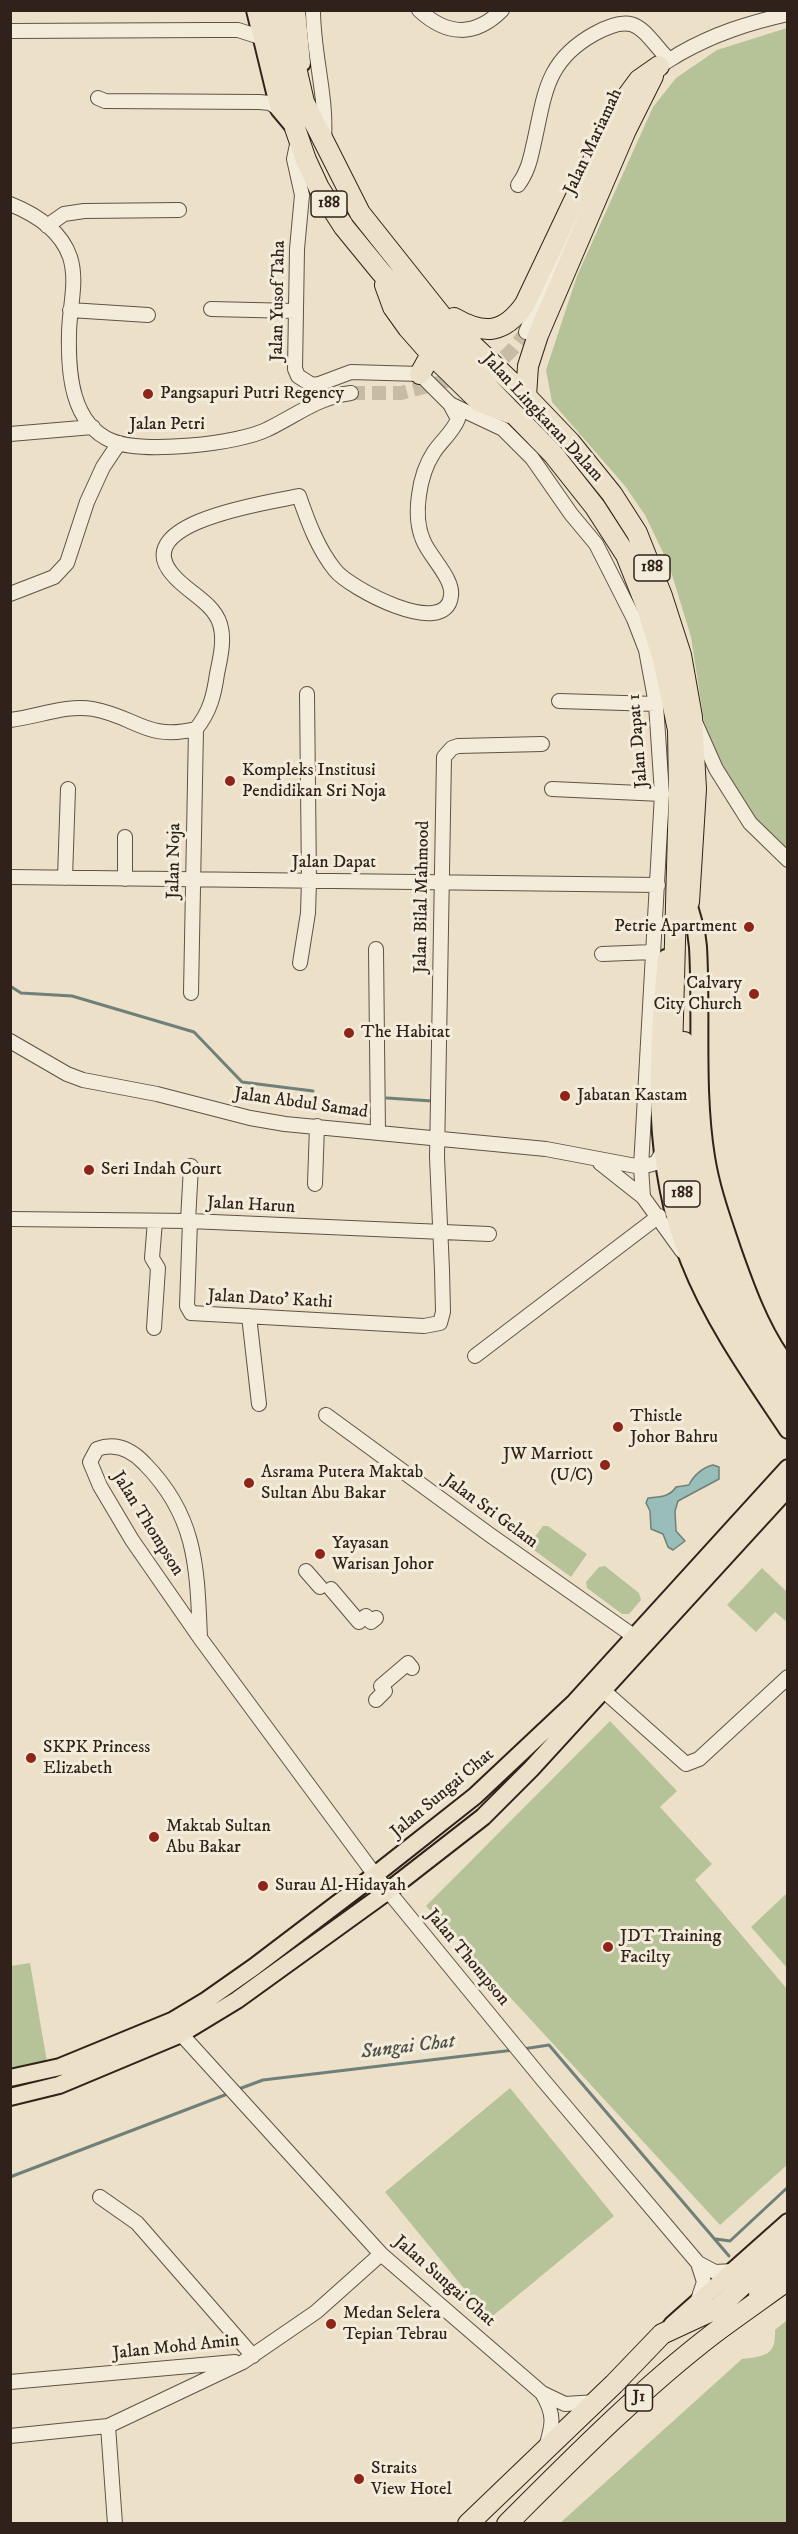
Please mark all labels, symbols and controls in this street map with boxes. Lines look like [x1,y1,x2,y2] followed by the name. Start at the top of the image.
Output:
[560,86,628,198] street label: Jalan Mariamah
[311,191,347,217] road number: 188
[267,240,291,362] street label: Jalan Yusof Taha
[477,349,607,487] street label: Jalan Lingkaran Dalam
[160,383,344,405] place label: Pangsapuri Putri Regency
[141,387,155,401] marker: Pangsapuri Putri Regency
[129,414,205,436] street label: Jalan Petri
[634,555,670,581] road number: 188
[624,693,654,789] street label: Jalan Dapat 1
[242,760,386,802] place label: Kompleks Institusi Pendidikan Sri Noja
[223,774,237,788] marker: Kompleks Institusi Pendidikan Sri Noja
[411,821,435,973] street label: Jalan Bilal Mahmood
[164,823,186,899] street label: Jalan Noja
[292,852,376,874] street label: Jalan Dapat
[614,916,737,938] place label: Petrie Apartment
[742,920,756,934] marker: Petrie Apartment
[654,973,742,1016] place label: Calvary City Church
[747,987,761,1001] marker: Calvary City Church
[361,1022,450,1044] place label: The Habitat
[342,1026,356,1040] marker: The Habitat
[233,1084,369,1124] street label: Jalan Abdul Samad
[577,1085,687,1107] place label: Jabatan Kastam
[558,1089,572,1103] marker: Jabatan Kastam
[101,1159,222,1181] place label: Seri Indah Court
[82,1163,96,1177] marker: Seri Indah Court
[664,1181,700,1207] road number: 188
[206,1193,296,1219] street label: Jalan Harun
[207,1286,333,1314] street label: Jalan Dato’ Kathi
[630,1406,718,1448] place label: Thistle Johor Bahru
[611,1420,625,1434] marker: Thistle Johor Bahru
[503,1444,593,1486] place label: JW Marriott (U/C)
[598,1458,612,1472] marker: JW Marriott (U/C)
[261,1462,423,1504] place label: Asrama Putera Maktab Sultan Abu Bakar
[106,1468,188,1580] street label: Jalan Thompson
[438,1470,542,1554] street label: Jalan Sri Gelam
[242,1476,256,1490] marker: Asrama Putera Maktab Sultan Abu Bakar
[332,1533,434,1576] place label: Yayasan Warisan Johor
[313,1547,327,1561] marker: Yayasan Warisan Johor
[43,1737,150,1780] place label: SKPK Princess Elizabeth
[387,1745,499,1843] street label: Jalan Sungai Chat
[24,1751,38,1765] marker: SKPK Princess Elizabeth
[166,1816,271,1858] place label: Maktab Sultan Abu Bakar
[147,1830,161,1844] marker: Maktab Sultan Abu Bakar
[275,1875,406,1897] place label: Surau Al-Hidayah
[256,1879,270,1893] marker: Surau Al-Hidayah
[420,1905,514,2011] street label: Jalan Thompson
[620,1926,721,1968] place label: JDT Training Facilty
[601,1940,615,1954] marker: JDT Training Facilty
[360,2030,456,2066] water label: Sungai Chat
[389,2232,499,2332] street label: Jalan Sungai Chat
[343,2303,448,2346] place label: Medan Selera Tepian Tebrau
[324,2317,338,2331] marker: Medan Selera Tepian Tebrau
[112,2331,240,2365] street label: Jalan Mohd Amin
[626,2385,652,2411] road number: J1
[371,2458,452,2500] place label: Straits View Hotel
[352,2472,366,2486] marker: Straits View Hotel

